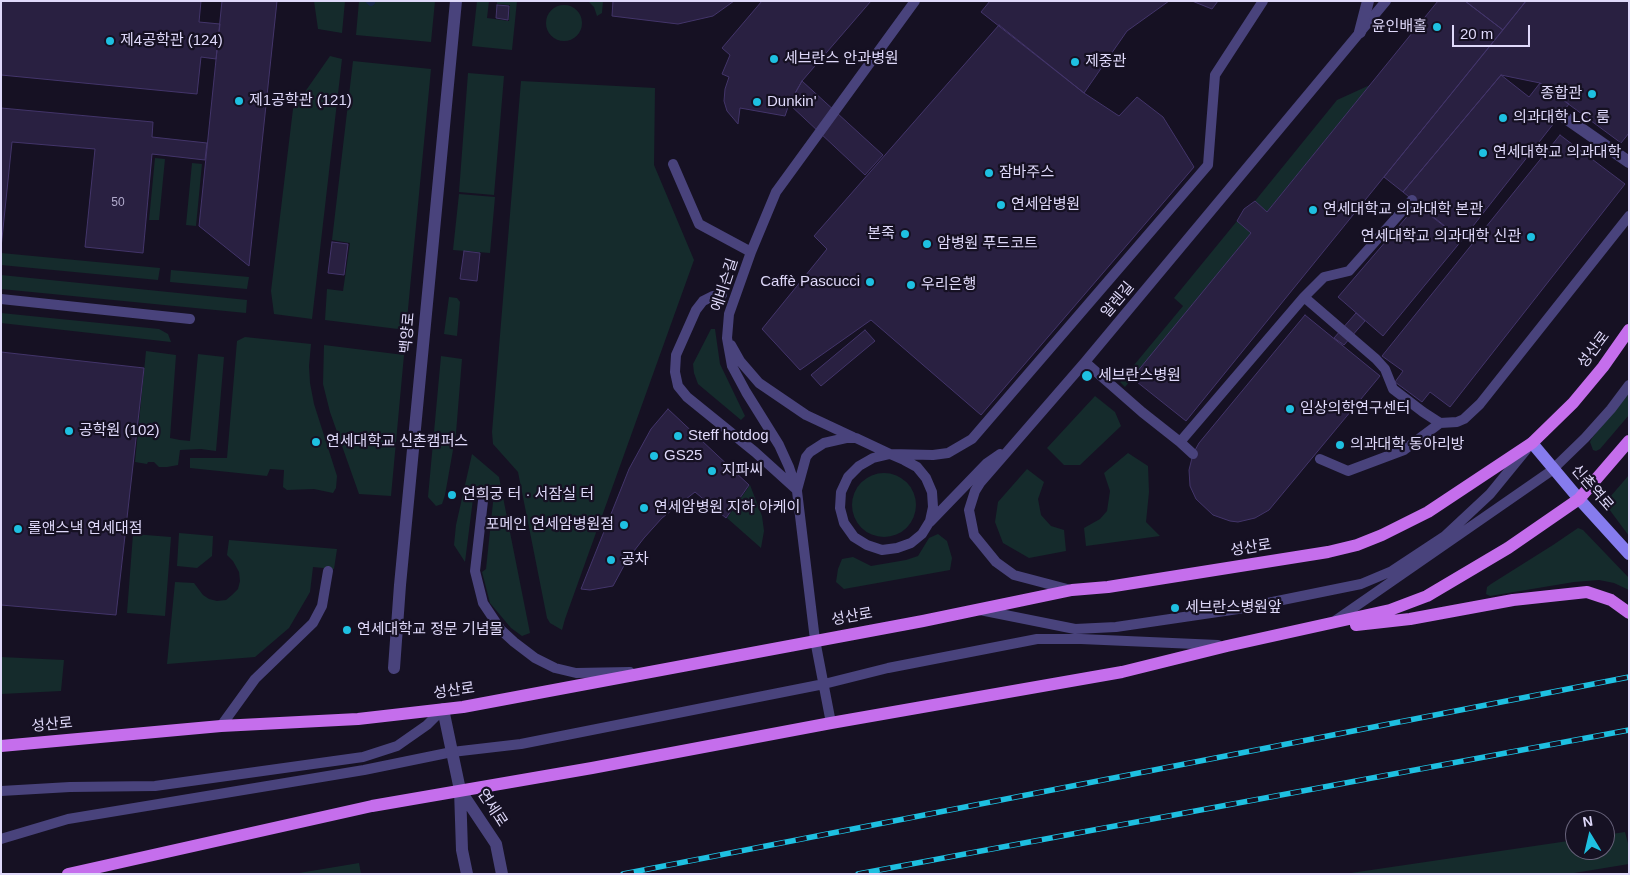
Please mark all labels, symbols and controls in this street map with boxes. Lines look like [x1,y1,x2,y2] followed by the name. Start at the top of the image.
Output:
[1455,15,1532,47] scale bar
[1372,18,1427,36] place label: 윤인배홀
[1431,21,1443,33] marker: 윤인배홀
[1460,25,1493,42] text: 20 m
[120,32,223,50] place label: 제4공학관 (124)
[104,35,116,47] marker: 제4공학관 (124)
[784,50,899,68] place label: 세브란스 안과병원
[768,53,780,65] marker: 세브란스 안과병원
[1085,53,1126,71] place label: 제중관
[1069,56,1081,68] marker: 제중관
[1541,85,1582,103] place label: 종합관
[1586,88,1598,100] marker: 종합관
[249,92,352,110] place label: 제1공학관 (121)
[767,93,817,111] place label: Dunkin'
[233,95,245,107] marker: 제1공학관 (121)
[751,96,763,108] marker: Dunkin'
[1513,109,1610,127] place label: 의과대학 LC 룸
[1497,112,1509,124] marker: 의과대학 LC 룸
[1493,144,1621,162] place label: 연세대학교 의과대학
[1477,147,1489,159] marker: 연세대학교 의과대학
[999,164,1054,182] place label: 잠바주스
[983,167,995,179] marker: 잠바주스
[111,196,125,210] house number: 50
[1011,196,1080,214] place label: 연세암병원
[995,199,1007,211] marker: 연세암병원
[1323,201,1483,219] place label: 연세대학교 의과대학 본관
[1307,204,1319,216] marker: 연세대학교 의과대학 본관
[867,225,895,243] place label: 본죽
[899,228,911,240] marker: 본죽
[1361,228,1521,246] place label: 연세대학교 의과대학 신관
[1525,231,1537,243] marker: 연세대학교 의과대학 신관
[937,235,1038,253] place label: 암병원 푸드코트
[921,238,933,250] marker: 암병원 푸드코트
[708,256,742,314] street label: 에비슨길
[760,273,860,291] place label: Caffè Pascucci
[864,276,876,288] marker: Caffè Pascucci
[921,276,976,294] place label: 우리은행
[1098,278,1138,322] street label: 알렌길
[905,279,917,291] marker: 우리은행
[397,312,419,354] street label: 백양로
[1574,328,1614,372] street label: 성산로
[1098,367,1181,385] place label: 세브란스병원
[1080,369,1094,383] marker: 세브란스병원
[1300,400,1410,418] place label: 임상의학연구센터
[1284,403,1296,415] marker: 임상의학연구센터
[79,422,160,440] place label: 공학원 (102)
[63,425,75,437] marker: 공학원 (102)
[688,427,769,445] place label: Steff hotdog
[672,430,684,442] marker: Steff hotdog
[326,433,468,451] place label: 연세대학교 신촌캠퍼스
[310,436,322,448] marker: 연세대학교 신촌캠퍼스
[1350,436,1465,454] place label: 의과대학 동아리방
[1334,439,1346,451] marker: 의과대학 동아리방
[664,447,702,465] place label: GS25
[648,450,660,462] marker: GS25
[1567,461,1617,515] street label: 신촌역로
[722,462,763,480] place label: 지파씨
[706,465,718,477] marker: 지파씨
[462,486,594,504] place label: 연희궁 터 · 서잠실 터
[446,489,458,501] marker: 연희궁 터 · 서잠실 터
[654,499,800,517] place label: 연세암병원 지하 아케이
[638,502,650,514] marker: 연세암병원 지하 아케이
[486,516,614,534] place label: 포메인 연세암병원점
[618,519,630,531] marker: 포메인 연세암병원점
[28,520,143,538] place label: 롤앤스낵 연세대점
[12,523,24,535] marker: 롤앤스낵 연세대점
[1229,536,1273,560] street label: 성산로
[621,551,649,569] place label: 공차
[605,554,617,566] marker: 공차
[1185,599,1282,617] place label: 세브란스병원앞
[1169,602,1181,614] marker: 세브란스병원앞
[830,605,874,629] street label: 성산로
[357,621,503,639] place label: 연세대학교 정문 기념물
[341,624,353,636] marker: 연세대학교 정문 기념물
[432,679,476,703] street label: 성산로
[31,714,73,736] street label: 성산로
[473,786,511,830] street label: 연세로
[1565,810,1615,860] north arrow
[1582,812,1594,830] text: N

